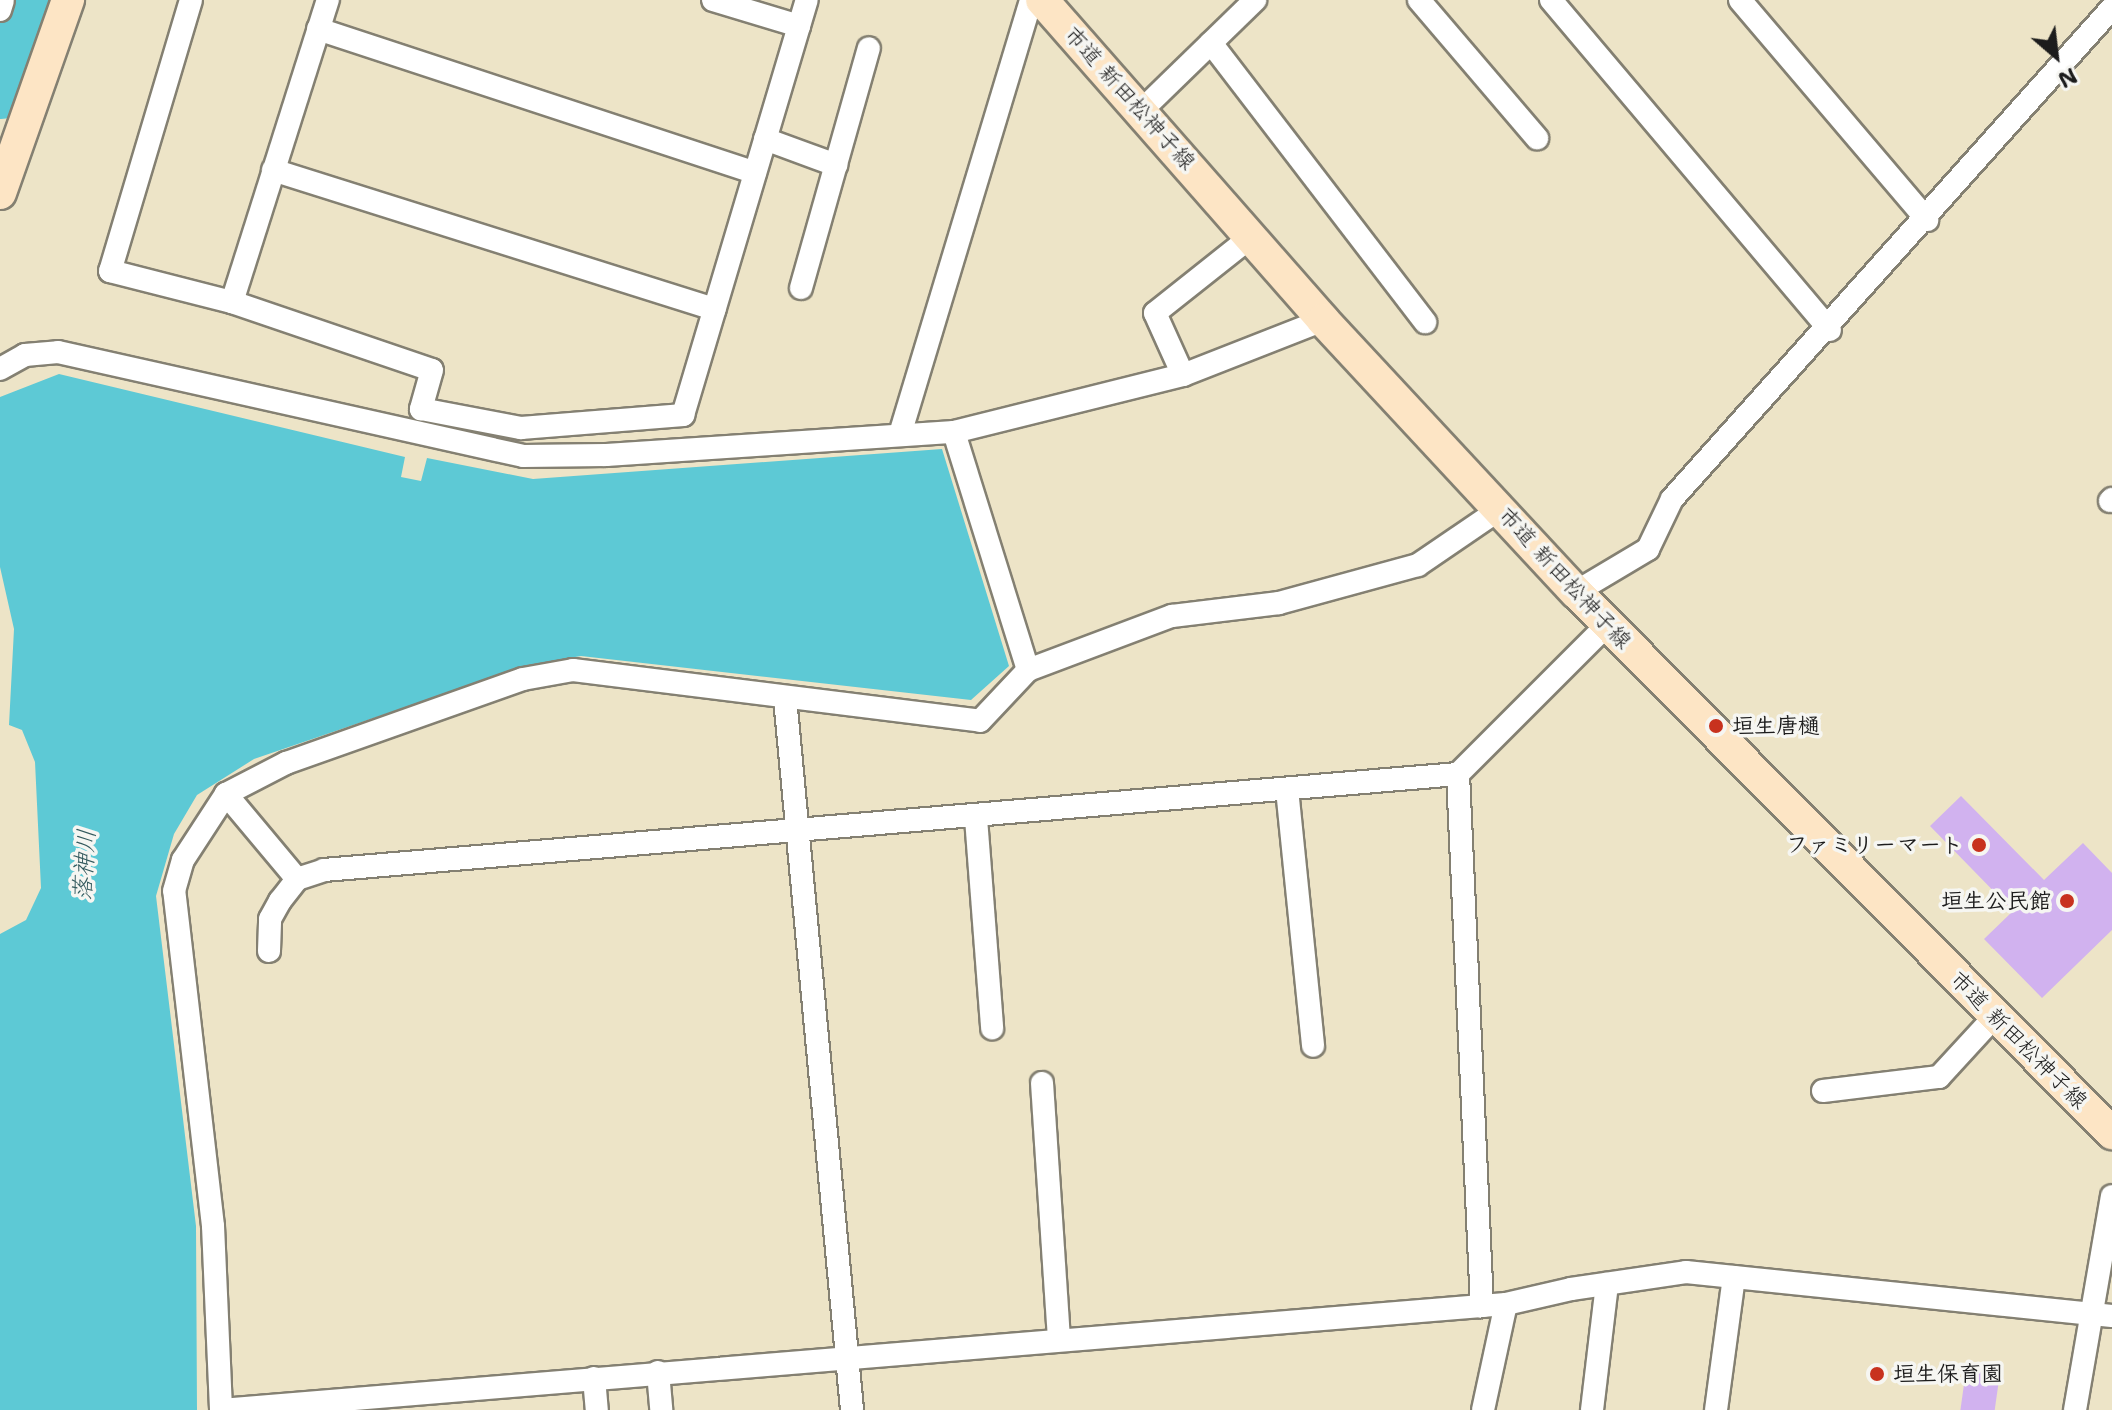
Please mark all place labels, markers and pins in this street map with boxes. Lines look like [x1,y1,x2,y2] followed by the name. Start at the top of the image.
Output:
[1732,713,1820,739] place label: 垣生唐樋
[1707,717,1725,735] marker: 垣生唐樋
[1787,832,1963,858] place label: ファミリーマート
[1970,836,1988,854] marker: ファミリーマート
[1941,888,2051,914] place label: 垣生公民館
[2058,892,2076,910] marker: 垣生公民館
[1893,1361,2003,1387] place label: 垣生保育園
[1868,1365,1886,1383] marker: 垣生保育園

